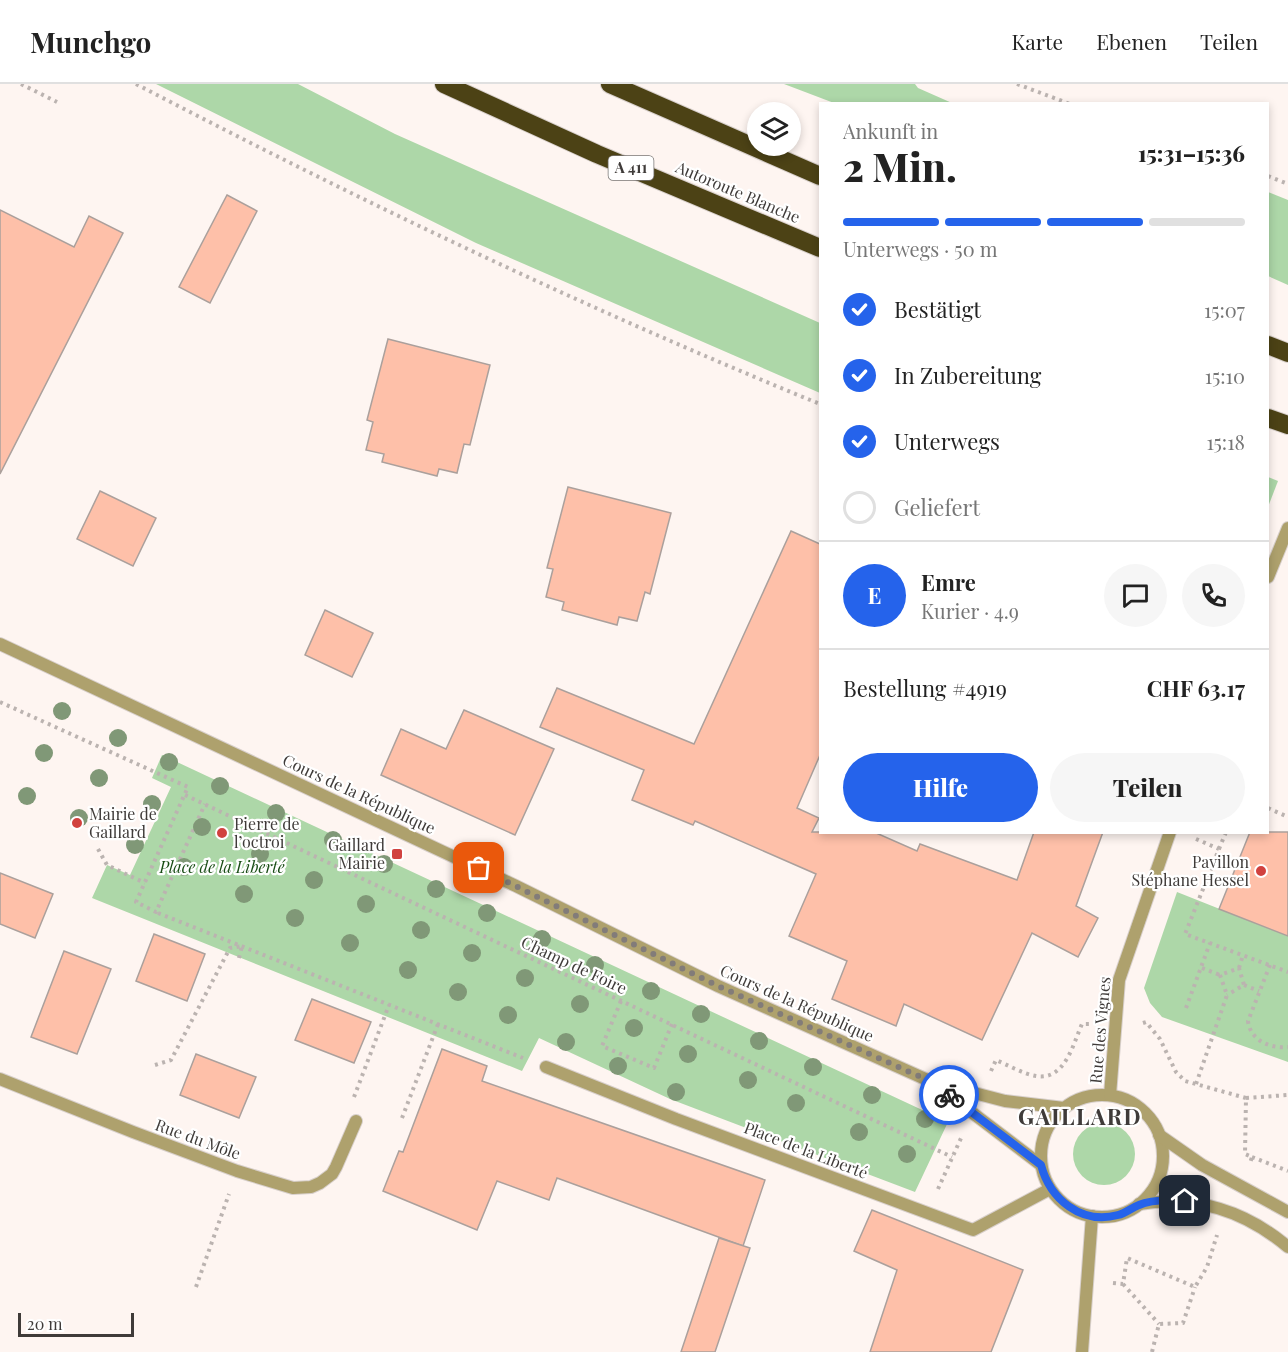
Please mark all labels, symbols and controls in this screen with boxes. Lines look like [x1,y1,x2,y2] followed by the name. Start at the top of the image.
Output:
[30,23,151,60] text: Munchgo
[1012,27,1063,55] text: Karte
[1096,27,1167,55] text: Ebenen
[1200,27,1258,55] text: Teilen
[747,102,801,156] map controls
[747,102,801,156] button: layers
[843,117,938,144] text: Ankunft in
[1138,138,1245,168] text: 15:31–15:36
[843,140,957,192] text: 2 Min.
[672,155,804,227] street label: Autoroute Blanche
[608,156,654,180] road number: A 411
[843,235,997,262] text: Unterwegs · 50 m
[843,293,876,326] icon: check
[894,294,981,324] text: Bestätigt
[1204,296,1245,323] text: 15:07
[843,359,876,392] icon: check
[894,360,1041,390] text: In Zubereitung
[1205,362,1245,389] text: 15:10
[843,425,876,458] icon: check
[894,426,1000,456] text: Unterwegs
[1206,428,1245,455] text: 15:18
[894,492,980,522] text: Geliefert
[1104,564,1167,627] button: chat
[1182,564,1245,627] button: phone
[921,567,976,597] text: Emre
[868,580,881,610] text: E
[921,597,1019,624] text: Kurier · 4.9
[843,673,1007,703] text: Bestellung #4919
[1147,673,1245,703] text: CHF 63.17
[279,749,439,838] street label: Cours de la République
[843,753,1038,822] button: Hilfe
[1050,753,1245,822] button: Teilen
[89,803,157,842] place label: Mairie de Gaillard
[234,813,300,852] place label: Pierre de l’octroi
[70,816,84,830] marker: Mairie de Gaillard
[215,826,229,840] marker: Pierre de l’octroi
[328,834,385,873] place label: Gaillard Mairie
[453,842,504,893] pin
[390,847,404,861] marker: Gaillard Mairie
[462,851,495,884] icon: bag
[1131,851,1249,890] place label: Pavillon Stéphane Hessel
[158,856,286,877] park label: Place de la Liberté
[1254,864,1268,878] marker: Pavillon Stéphane Hessel
[518,931,630,998] street label: Champ de Foire
[717,959,877,1046] street label: Cours de la République
[1084,976,1115,1084] street label: Rue des Vignes
[919,1065,979,1125] courier
[933,1079,966,1112] icon: bike
[1018,1101,1142,1131] district label: GAILLARD
[153,1113,244,1164] street label: Rue du Môle
[741,1116,871,1183] street label: Place de la Liberté
[1159,1175,1210,1226] pin
[1168,1184,1201,1217] icon: home
[18,1310,134,1338] scale bar
[27,1313,62,1334] text: 20 m

